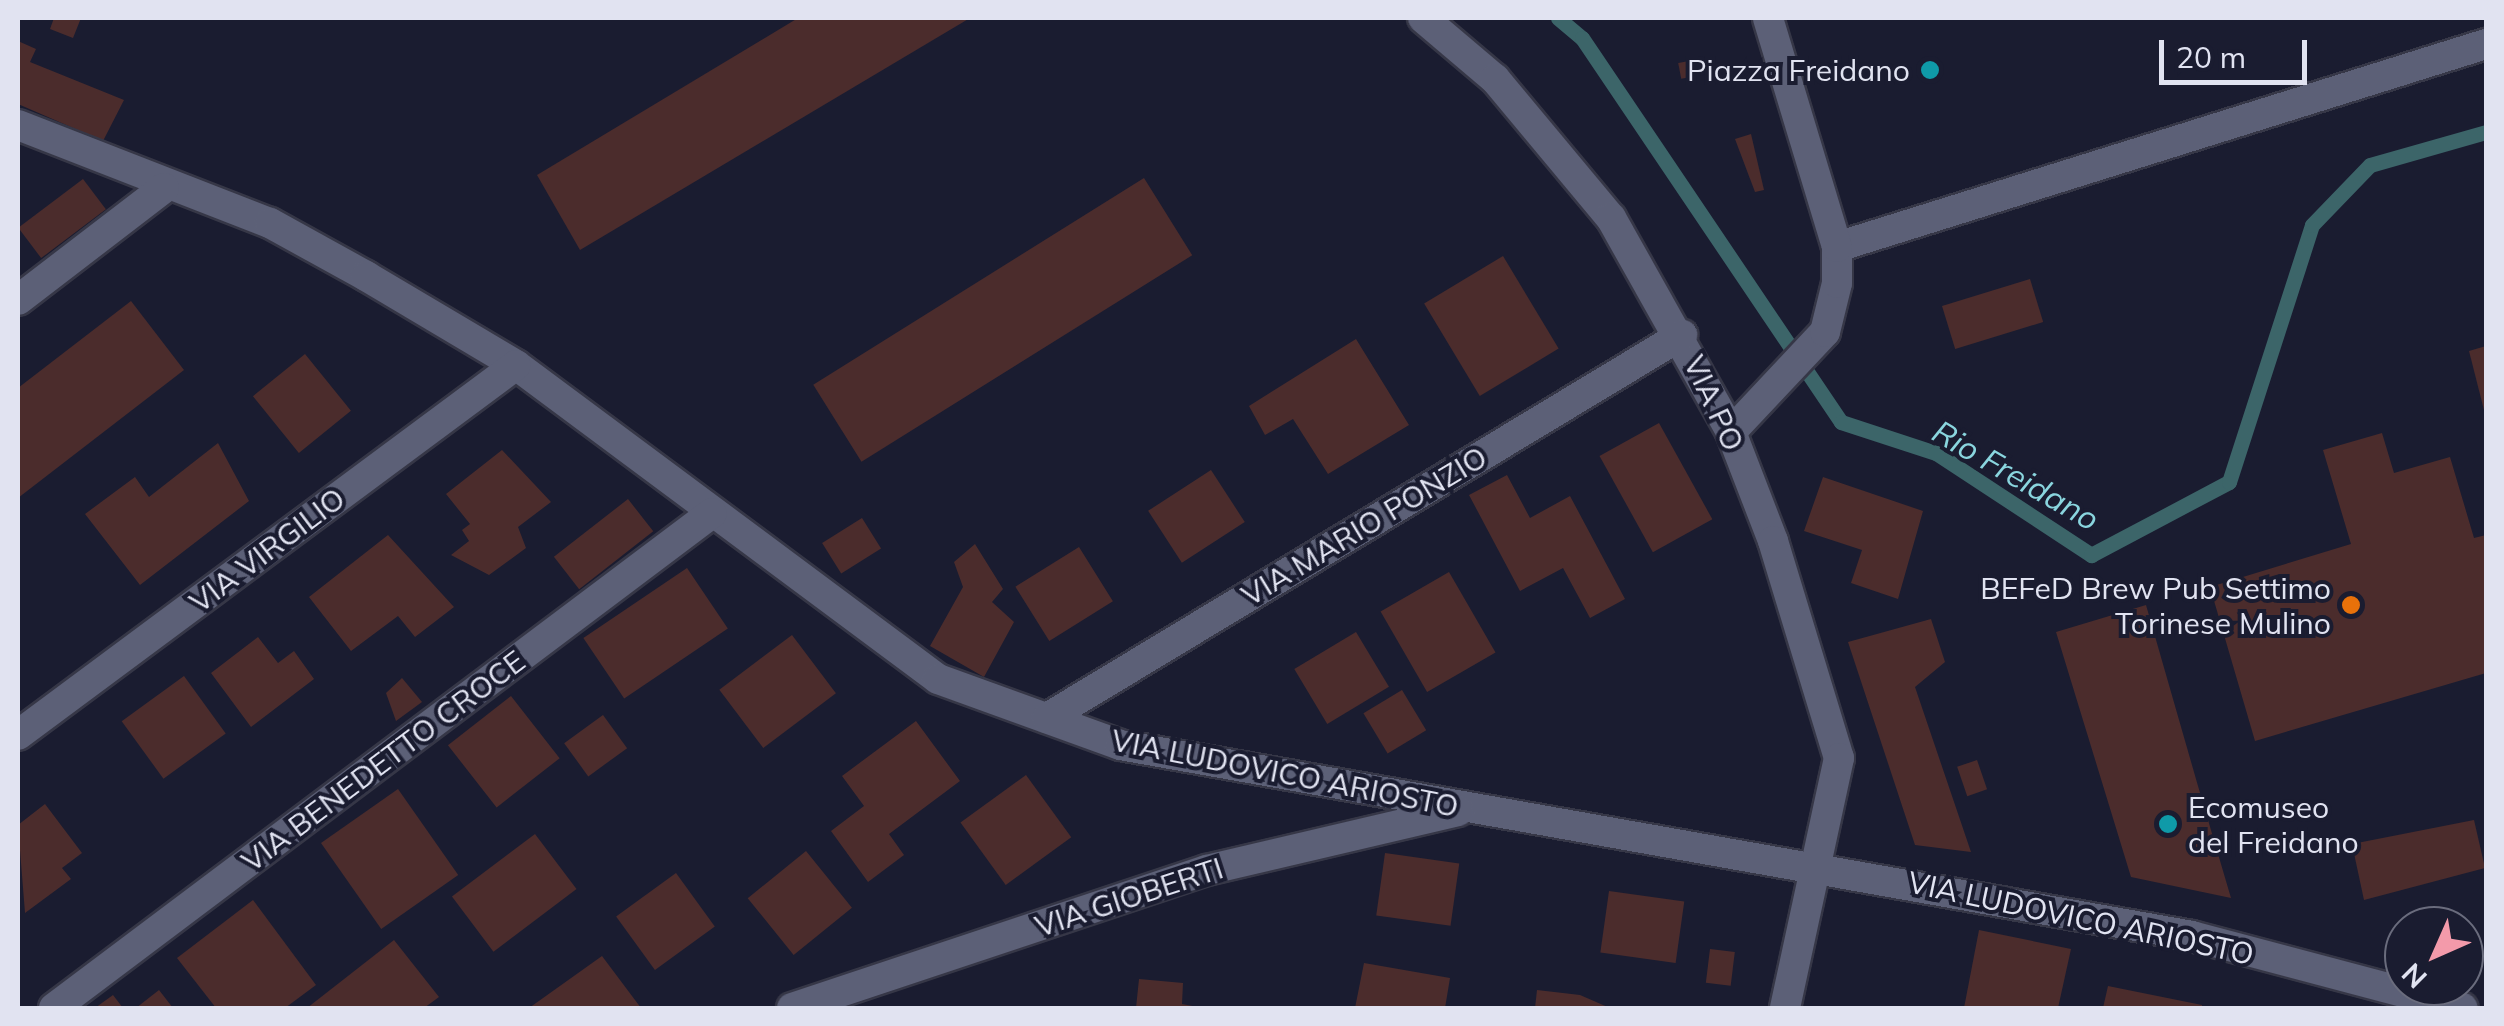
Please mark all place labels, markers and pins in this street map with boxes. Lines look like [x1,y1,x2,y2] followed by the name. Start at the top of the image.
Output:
[1687,52,1910,88] place label: Piazza Freidano
[1919,59,1941,81] marker: Piazza Freidano
[1980,570,2331,640] place label: BEFeD Brew Pub Settimo Torinese Mulino
[2340,594,2362,616] marker: BEFeD Brew Pub Settimo Torinese Mulino
[2188,789,2359,860] place label: Ecomuseo del Freidano
[2157,813,2179,835] marker: Ecomuseo del Freidano

